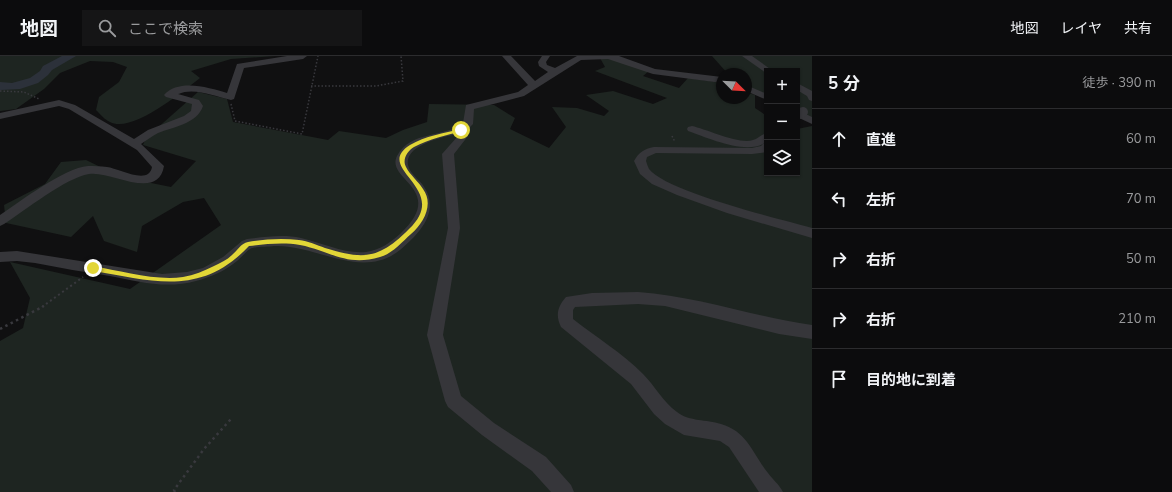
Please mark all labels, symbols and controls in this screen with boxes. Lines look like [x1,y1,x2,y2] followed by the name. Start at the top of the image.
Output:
[82,10,362,46] search box
[20,16,58,42] text: 地図
[96,17,118,39] icon: search
[128,19,203,39] text: ここで検索
[1010,19,1038,38] text: 地図
[1060,19,1102,38] text: レイヤ
[1124,19,1152,38] text: 共有
[716,68,752,104] north arrow
[764,68,800,176] map controls
[764,68,800,104] button: +
[828,72,860,95] text: 5 分
[1082,74,1156,92] text: 徒歩 · 390 m
[764,104,800,140] button: −
[452,121,470,139] route start
[828,128,850,150] icon: ahead
[866,130,896,150] text: 直進
[1126,130,1156,148] text: 60 m
[764,140,800,176] button: layers
[828,188,850,210] icon: left
[866,190,896,210] text: 左折
[1126,190,1156,208] text: 70 m
[828,248,850,270] icon: right
[866,250,896,270] text: 右折
[1126,250,1156,268] text: 50 m
[84,259,102,277] route end
[828,308,850,330] icon: right
[866,310,896,330] text: 右折
[1118,310,1156,328] text: 210 m
[828,368,850,390] icon: arrive
[866,370,956,390] text: 目的地に到着

